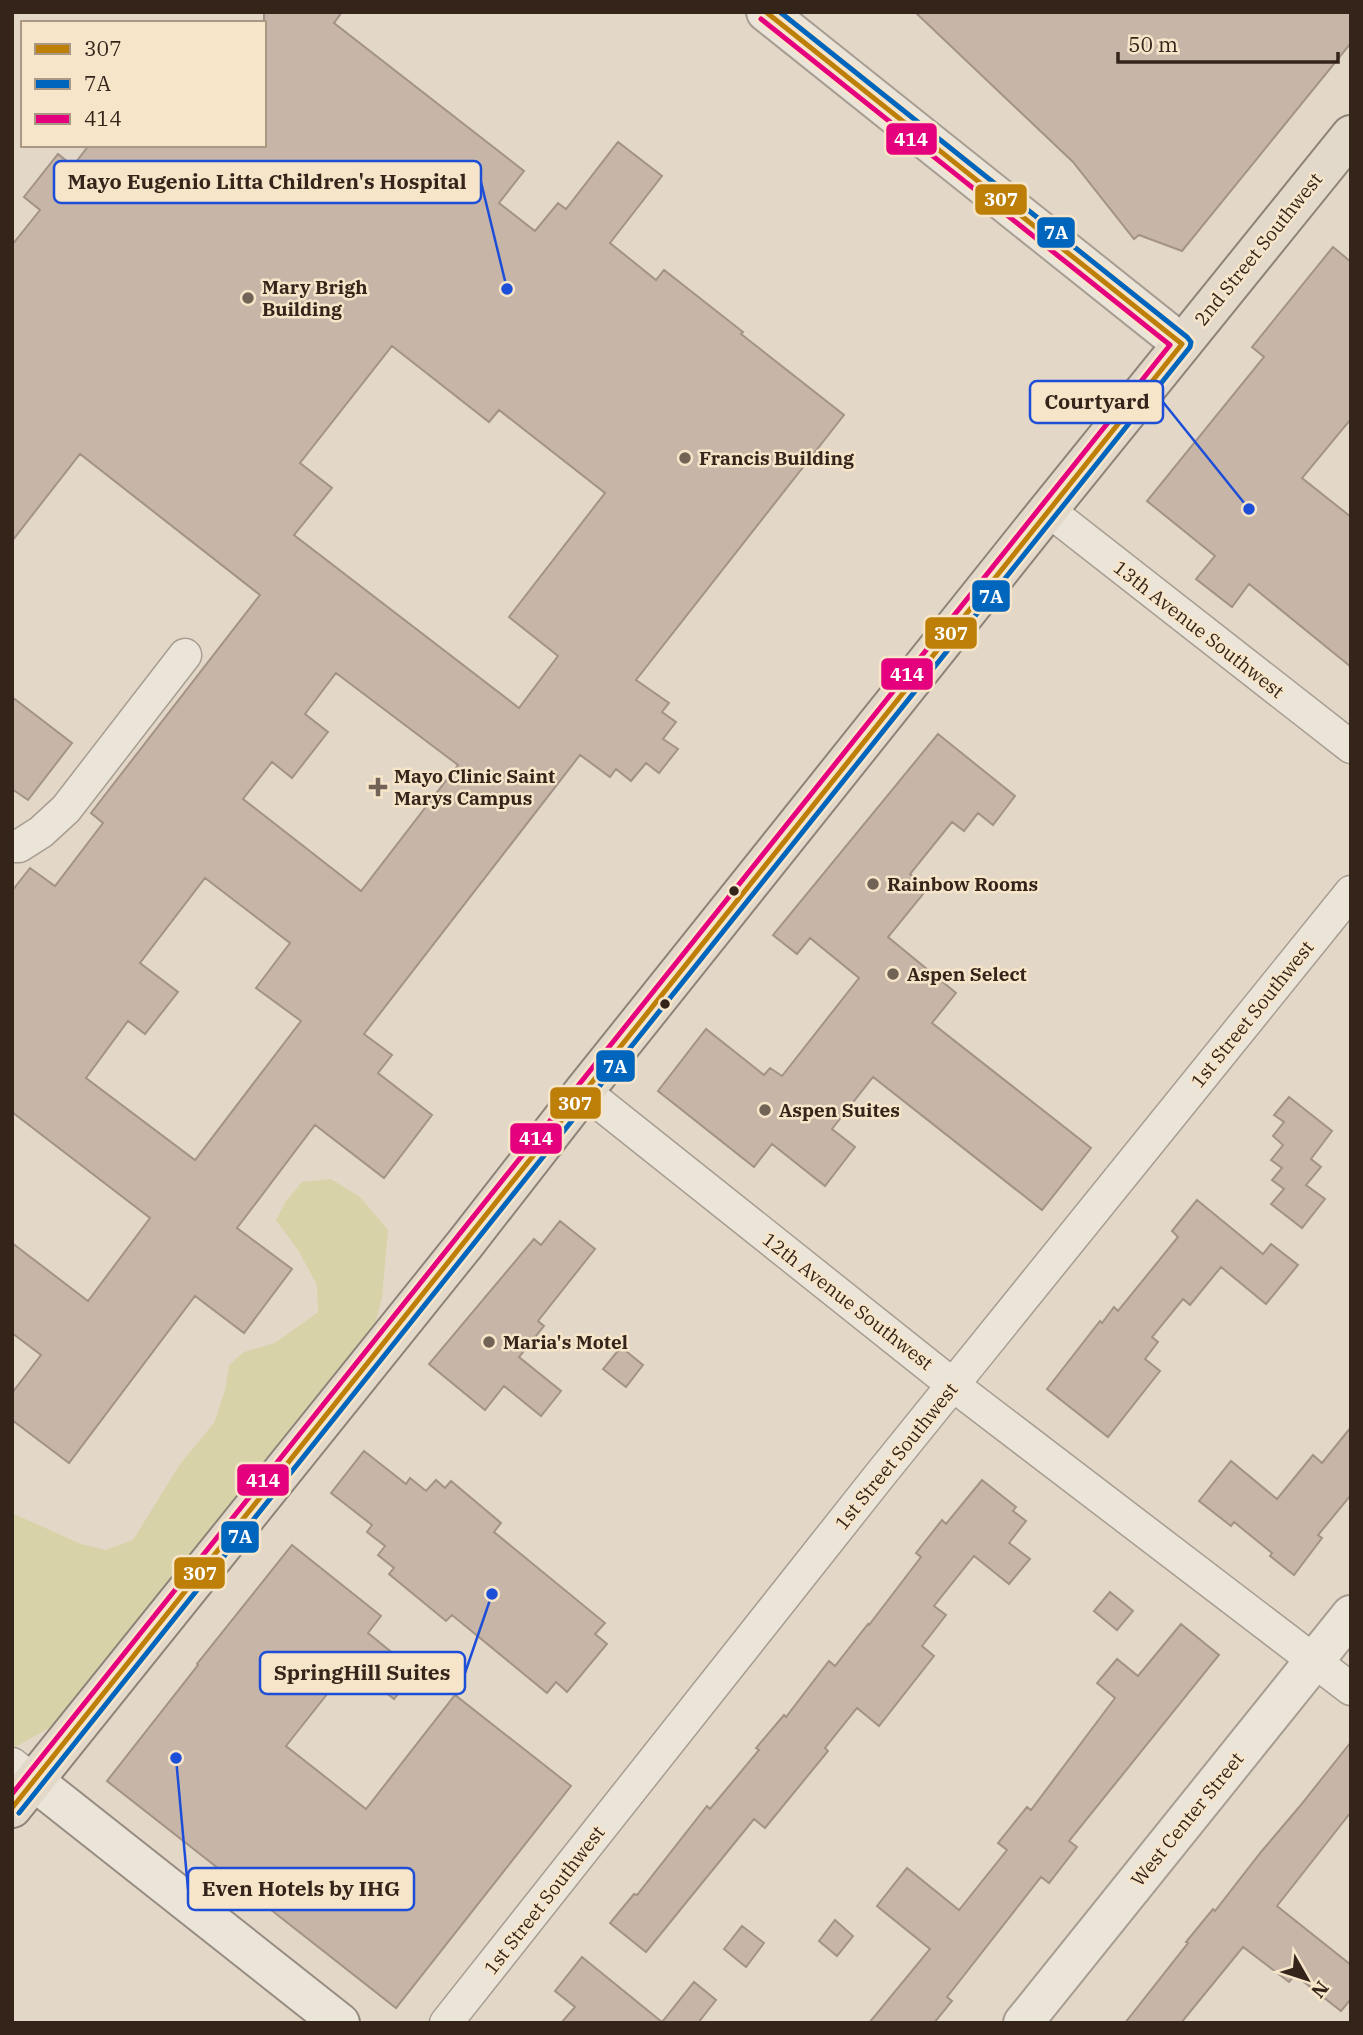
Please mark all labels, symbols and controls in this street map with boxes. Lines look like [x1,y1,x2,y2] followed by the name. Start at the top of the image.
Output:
[21,21,266,147] legend
[1118,21,1338,65] scale bar
[1128,30,1178,58] text: 50 m
[84,34,122,62] text: 307
[84,69,112,97] text: 7A
[84,104,122,132] text: 414
[885,122,938,156] line badge: 414
[894,127,928,151] text: 414
[54,161,481,203] callout: Mayo Eugenio Litta Children's Hospital
[68,167,467,195] text: Mayo Eugenio Litta Children's Hospital
[1189,167,1327,330] street label: 2nd Street Southwest
[974,183,1028,216] line badge: 307
[984,187,1018,211] text: 307
[1036,216,1076,249] line badge: 7A
[1044,220,1069,244] text: 7A
[262,275,368,321] place label: Mary Brigh Building
[240,290,256,306] marker: Mary Brigh Building
[1030,381,1163,423] callout: Courtyard
[1044,387,1150,415] text: Courtyard
[699,446,854,470] place label: Francis Building
[677,450,693,466] marker: Francis Building
[1109,555,1289,703] street label: 13th Avenue Southwest
[971,579,1011,613] line badge: 7A
[979,584,1004,608] text: 7A
[924,616,978,650] line badge: 307
[934,621,968,645] text: 307
[880,657,934,691] line badge: 414
[890,662,924,686] text: 414
[394,764,555,810] place label: Mayo Clinic Saint Marys Campus
[368,777,388,797] marker: Mayo Clinic Saint Marys Campus
[887,872,1038,896] place label: Rainbow Rooms
[865,876,881,892] marker: Rainbow Rooms
[727,884,741,898] unlabelled marker
[1185,935,1319,1092] street label: 1st Street Southwest
[907,962,1027,986] place label: Aspen Select
[885,966,901,982] marker: Aspen Select
[658,997,672,1011] unlabelled marker
[595,1049,636,1083] line badge: 7A
[603,1054,628,1078] text: 7A
[549,1086,602,1120] line badge: 307
[558,1091,592,1115] text: 307
[779,1098,900,1122] place label: Aspen Suites
[757,1102,773,1118] marker: Aspen Suites
[509,1122,563,1155] line badge: 414
[519,1126,553,1150] text: 414
[758,1227,938,1375] street label: 12th Avenue Southwest
[503,1330,628,1354] place label: Maria's Motel
[481,1334,497,1350] marker: Maria's Motel
[829,1377,963,1534] street label: 1st Street Southwest
[236,1463,290,1497] line badge: 414
[246,1468,280,1492] text: 414
[220,1520,260,1554] line badge: 7A
[228,1524,253,1548] text: 7A
[173,1556,226,1590] line badge: 307
[183,1561,217,1585] text: 307
[260,1652,465,1694] callout: SpringHill Suites
[274,1658,450,1686] text: SpringHill Suites
[1126,1747,1249,1891] street label: West Center Street
[478,1821,610,1979] street label: 1st Street Southwest
[188,1868,414,1910] callout: Even Hotels by IHG
[202,1874,400,1902] text: Even Hotels by IHG
[1272,1944,1342,2014] north arrow
[1306,1976,1334,2003] text: N

